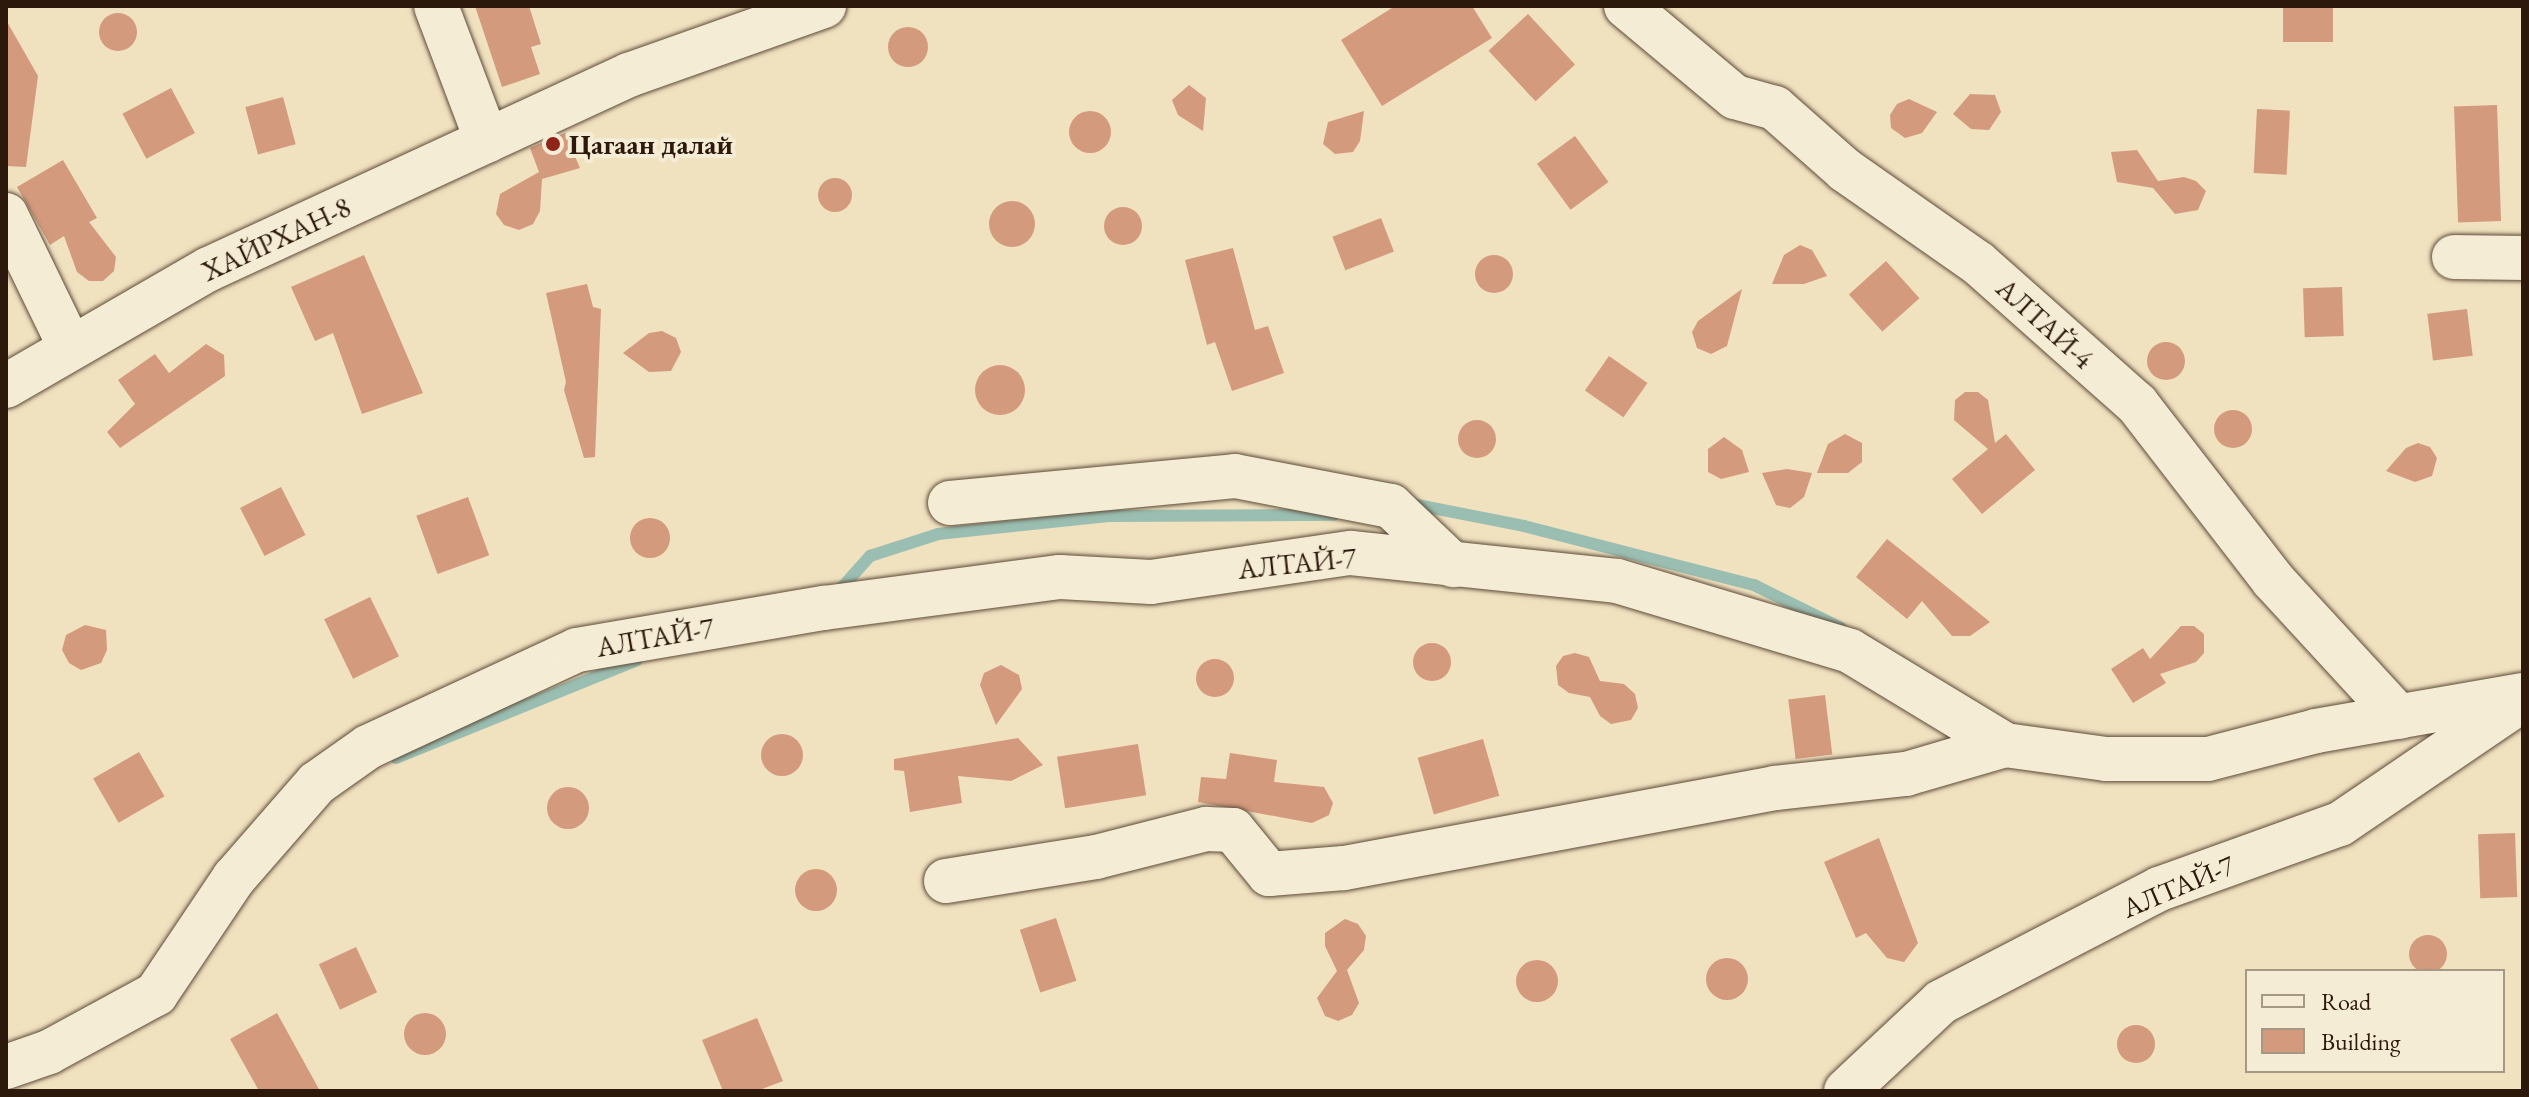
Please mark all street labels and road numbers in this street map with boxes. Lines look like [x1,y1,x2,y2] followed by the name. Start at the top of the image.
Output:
[196,190,356,288] street label: ХАЙРХАН-8
[1990,271,2100,375] street label: АЛТАЙ-4
[1236,540,1358,586] street label: АЛТАЙ-7
[594,610,716,664] street label: АЛТАЙ-7
[2117,847,2239,925] street label: АЛТАЙ-7

